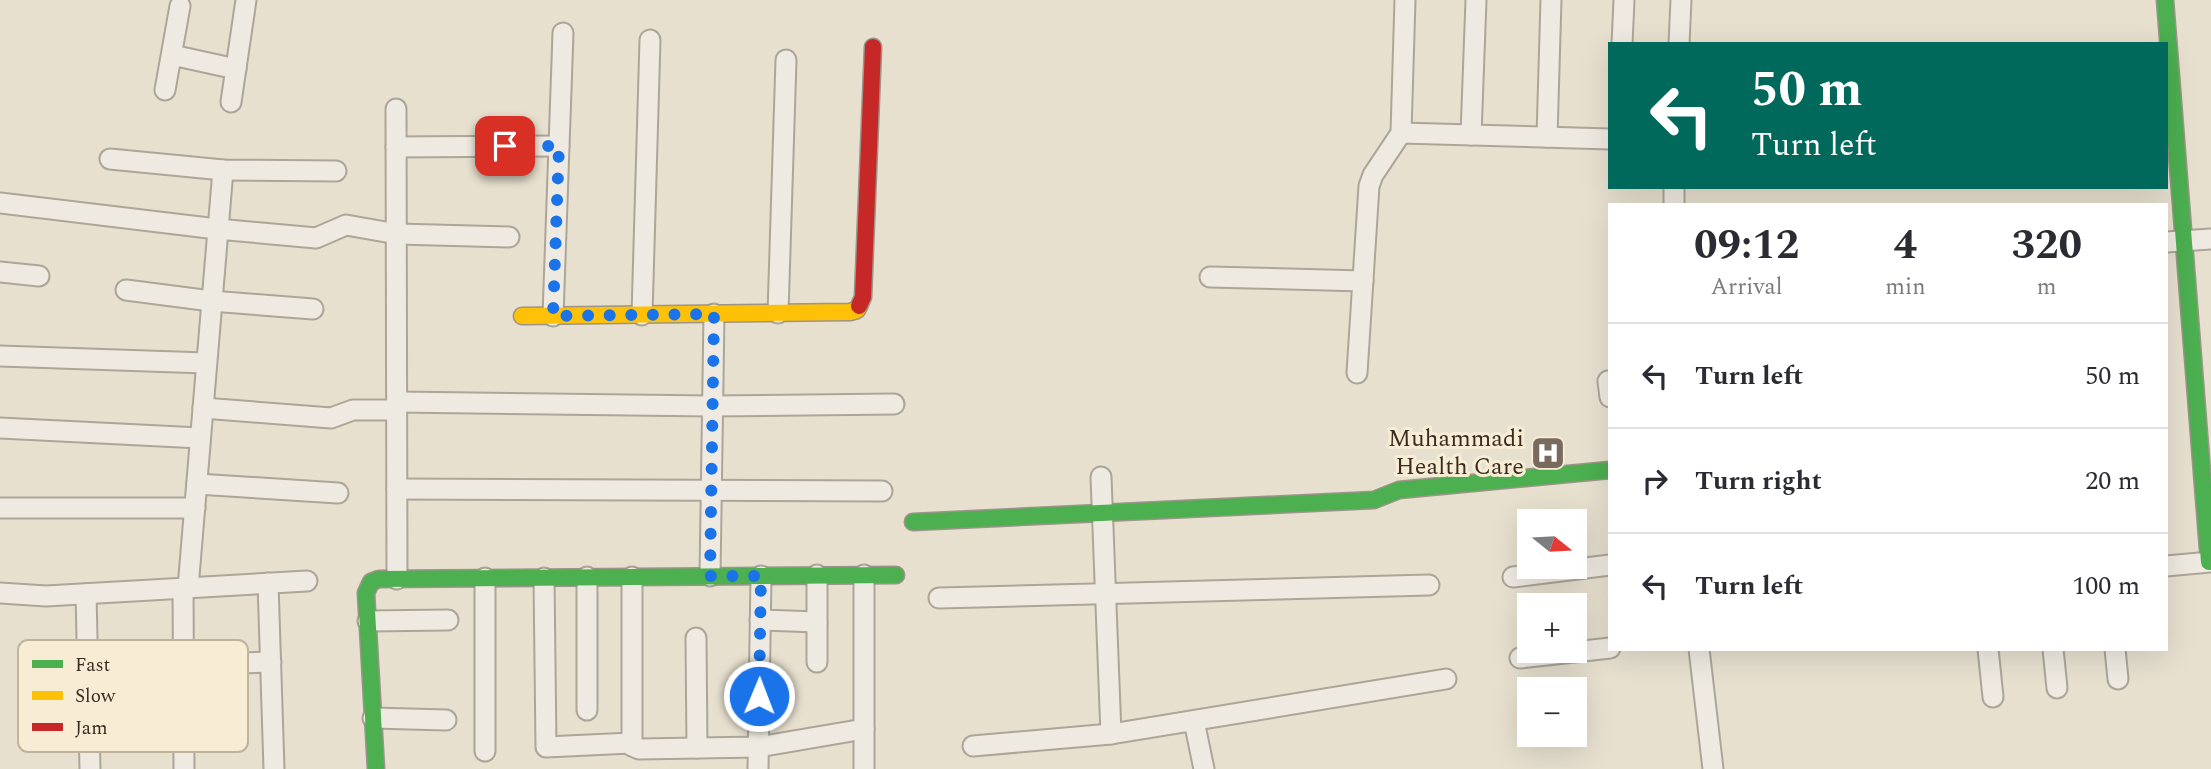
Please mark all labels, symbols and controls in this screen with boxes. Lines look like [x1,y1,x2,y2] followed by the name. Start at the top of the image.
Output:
[1751,53,1862,128] text: 50 m
[1636,70,1727,161] icon: left
[475,116,535,176] pin
[1751,121,1877,170] text: Turn left
[486,127,524,165] icon: arrive
[1694,214,1799,277] text: 09:12
[1894,214,1917,277] text: 4
[2011,214,2082,277] text: 320
[1711,270,1782,305] text: Arrival
[1885,270,1926,305] text: min
[2037,270,2057,305] text: m
[1695,356,1803,396] text: Turn left
[2085,356,2140,396] text: 50 m
[1636,357,1674,395] icon: left
[1388,421,1524,485] place label: Muhammadi Health Care
[1529,434,1567,472] hospital icon: Muhammadi Health Care
[1695,461,1822,501] text: Turn right
[2085,461,2140,501] text: 20 m
[1636,462,1674,500] icon: right
[1517,509,1587,579] north arrow
[1517,509,1587,747] map controls
[1695,566,1803,606] text: Turn left
[2072,566,2140,606] text: 100 m
[1636,567,1674,605] icon: left
[1517,593,1587,663] button: +
[18,640,248,752] legend
[75,651,111,680] text: Fast
[722,659,796,733] position arrow
[1517,677,1587,747] button: −
[75,682,116,711] text: Slow
[75,714,107,743] text: Jam

